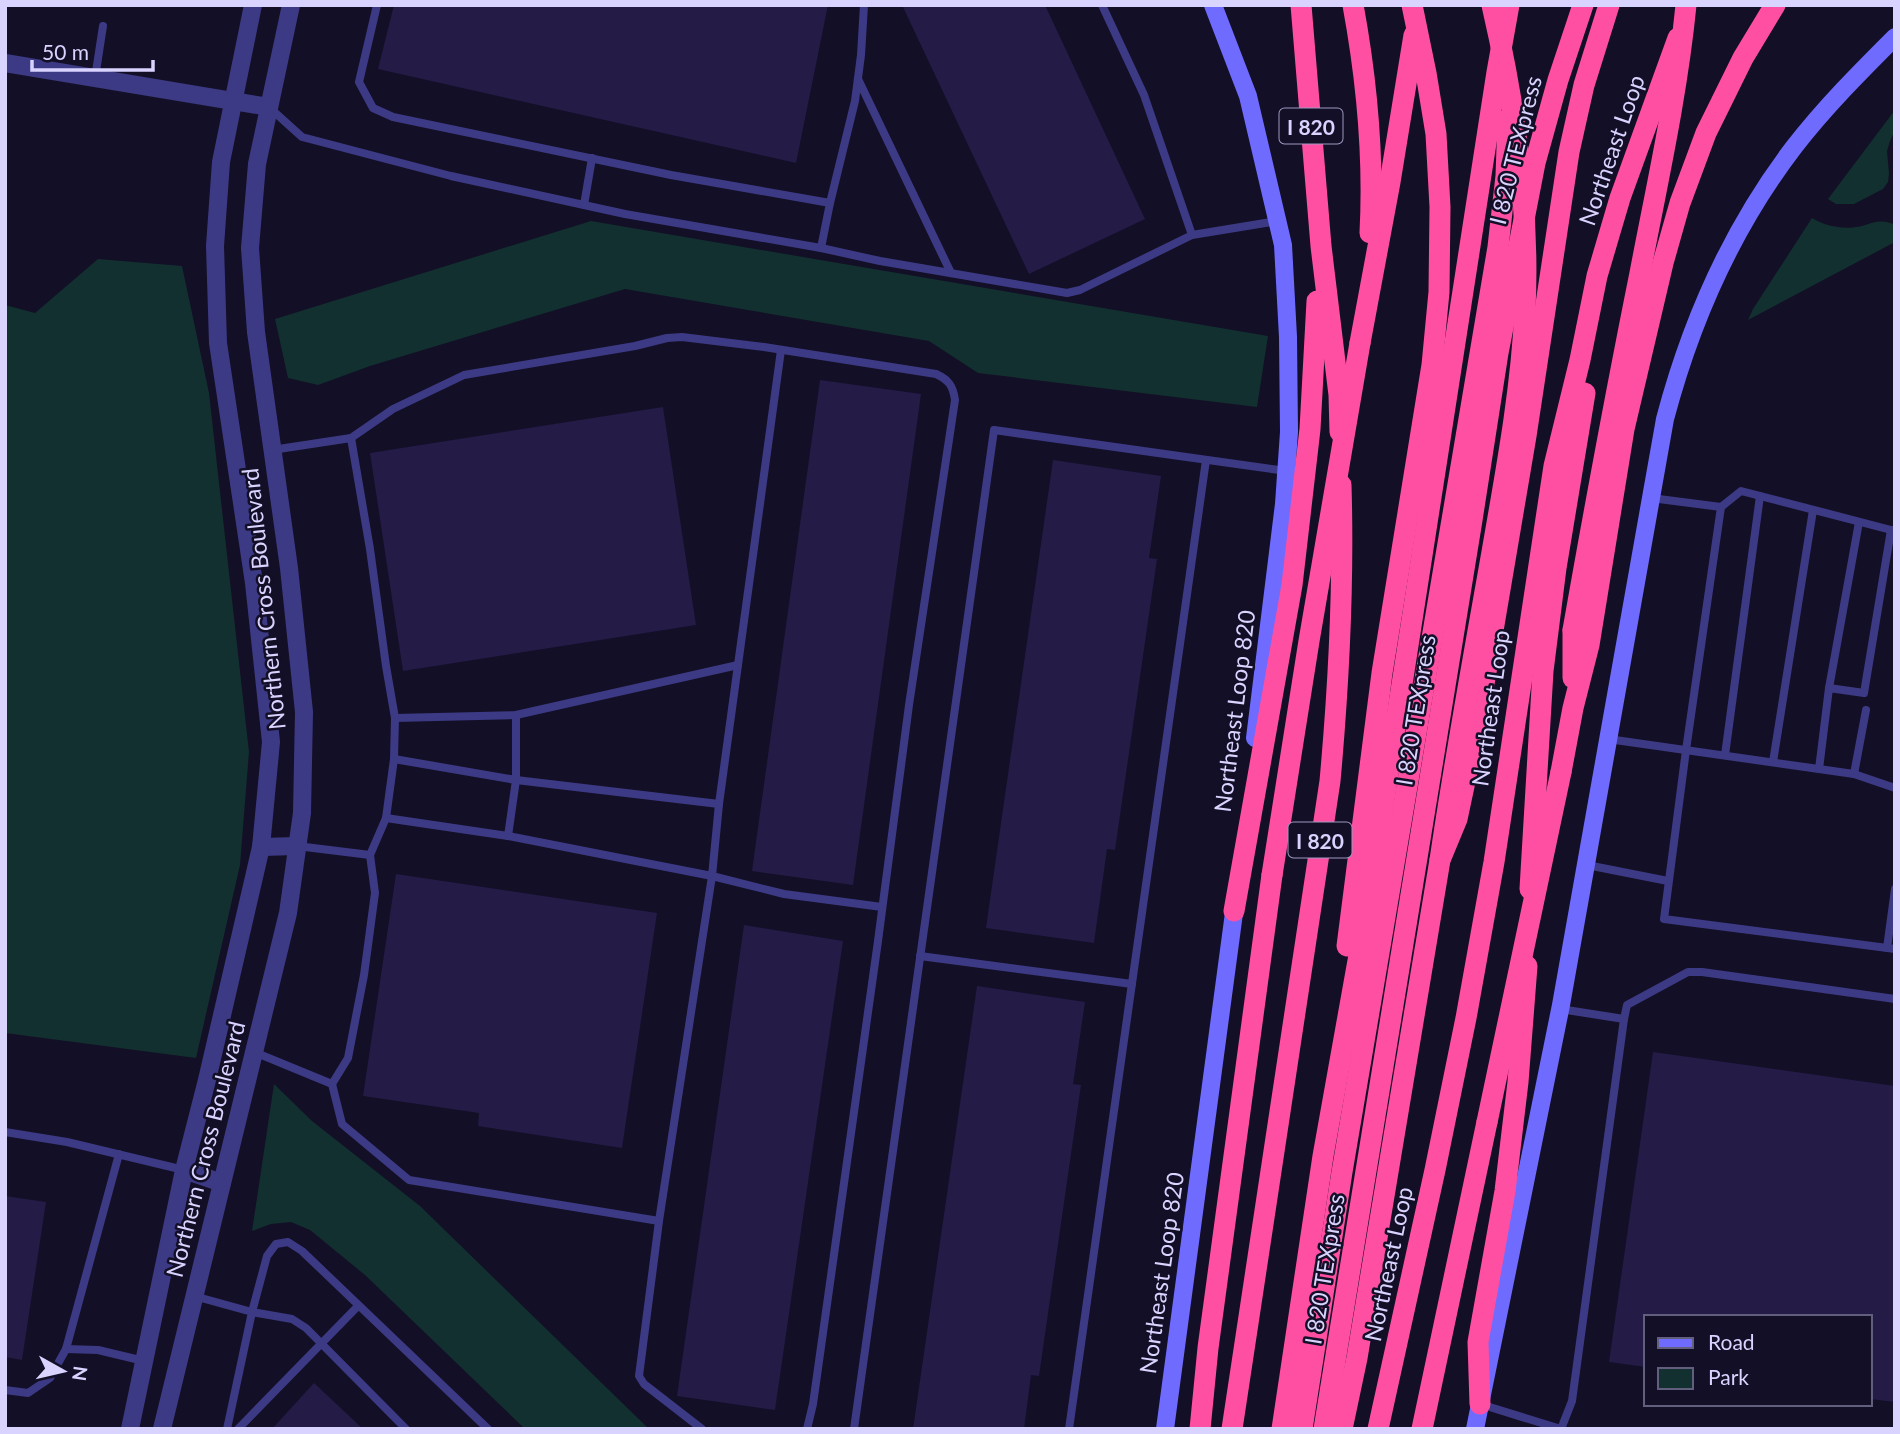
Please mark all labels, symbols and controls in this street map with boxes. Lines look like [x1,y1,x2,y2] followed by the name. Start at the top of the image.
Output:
[32,28,152,72] scale bar
[42,39,89,64] text: 50 m
[1572,71,1650,229] street label: Northeast Loop
[1483,73,1547,227] street label: I 820 TEXpress
[1280,108,1342,144] road number: I 820
[235,467,291,731] street label: Northern Cross Boulevard
[1208,608,1260,814] street label: Northeast Loop 820
[1465,628,1515,788] street label: Northeast Loop
[1389,633,1441,787] street label: I 820 TEXpress
[1288,822,1352,858] road number: I 820
[160,1018,250,1280] street label: Northern Cross Boulevard
[1133,1170,1189,1376] street label: Northeast Loop 820
[1358,1184,1418,1344] street label: Northeast Loop
[1298,1192,1350,1346] street label: I 820 TEXpress
[1644,1315,1872,1406] legend
[1708,1329,1755,1354] text: Road
[28,1336,98,1406] north arrow
[1708,1364,1749,1389] text: Park
[68,1365,93,1382] text: N

